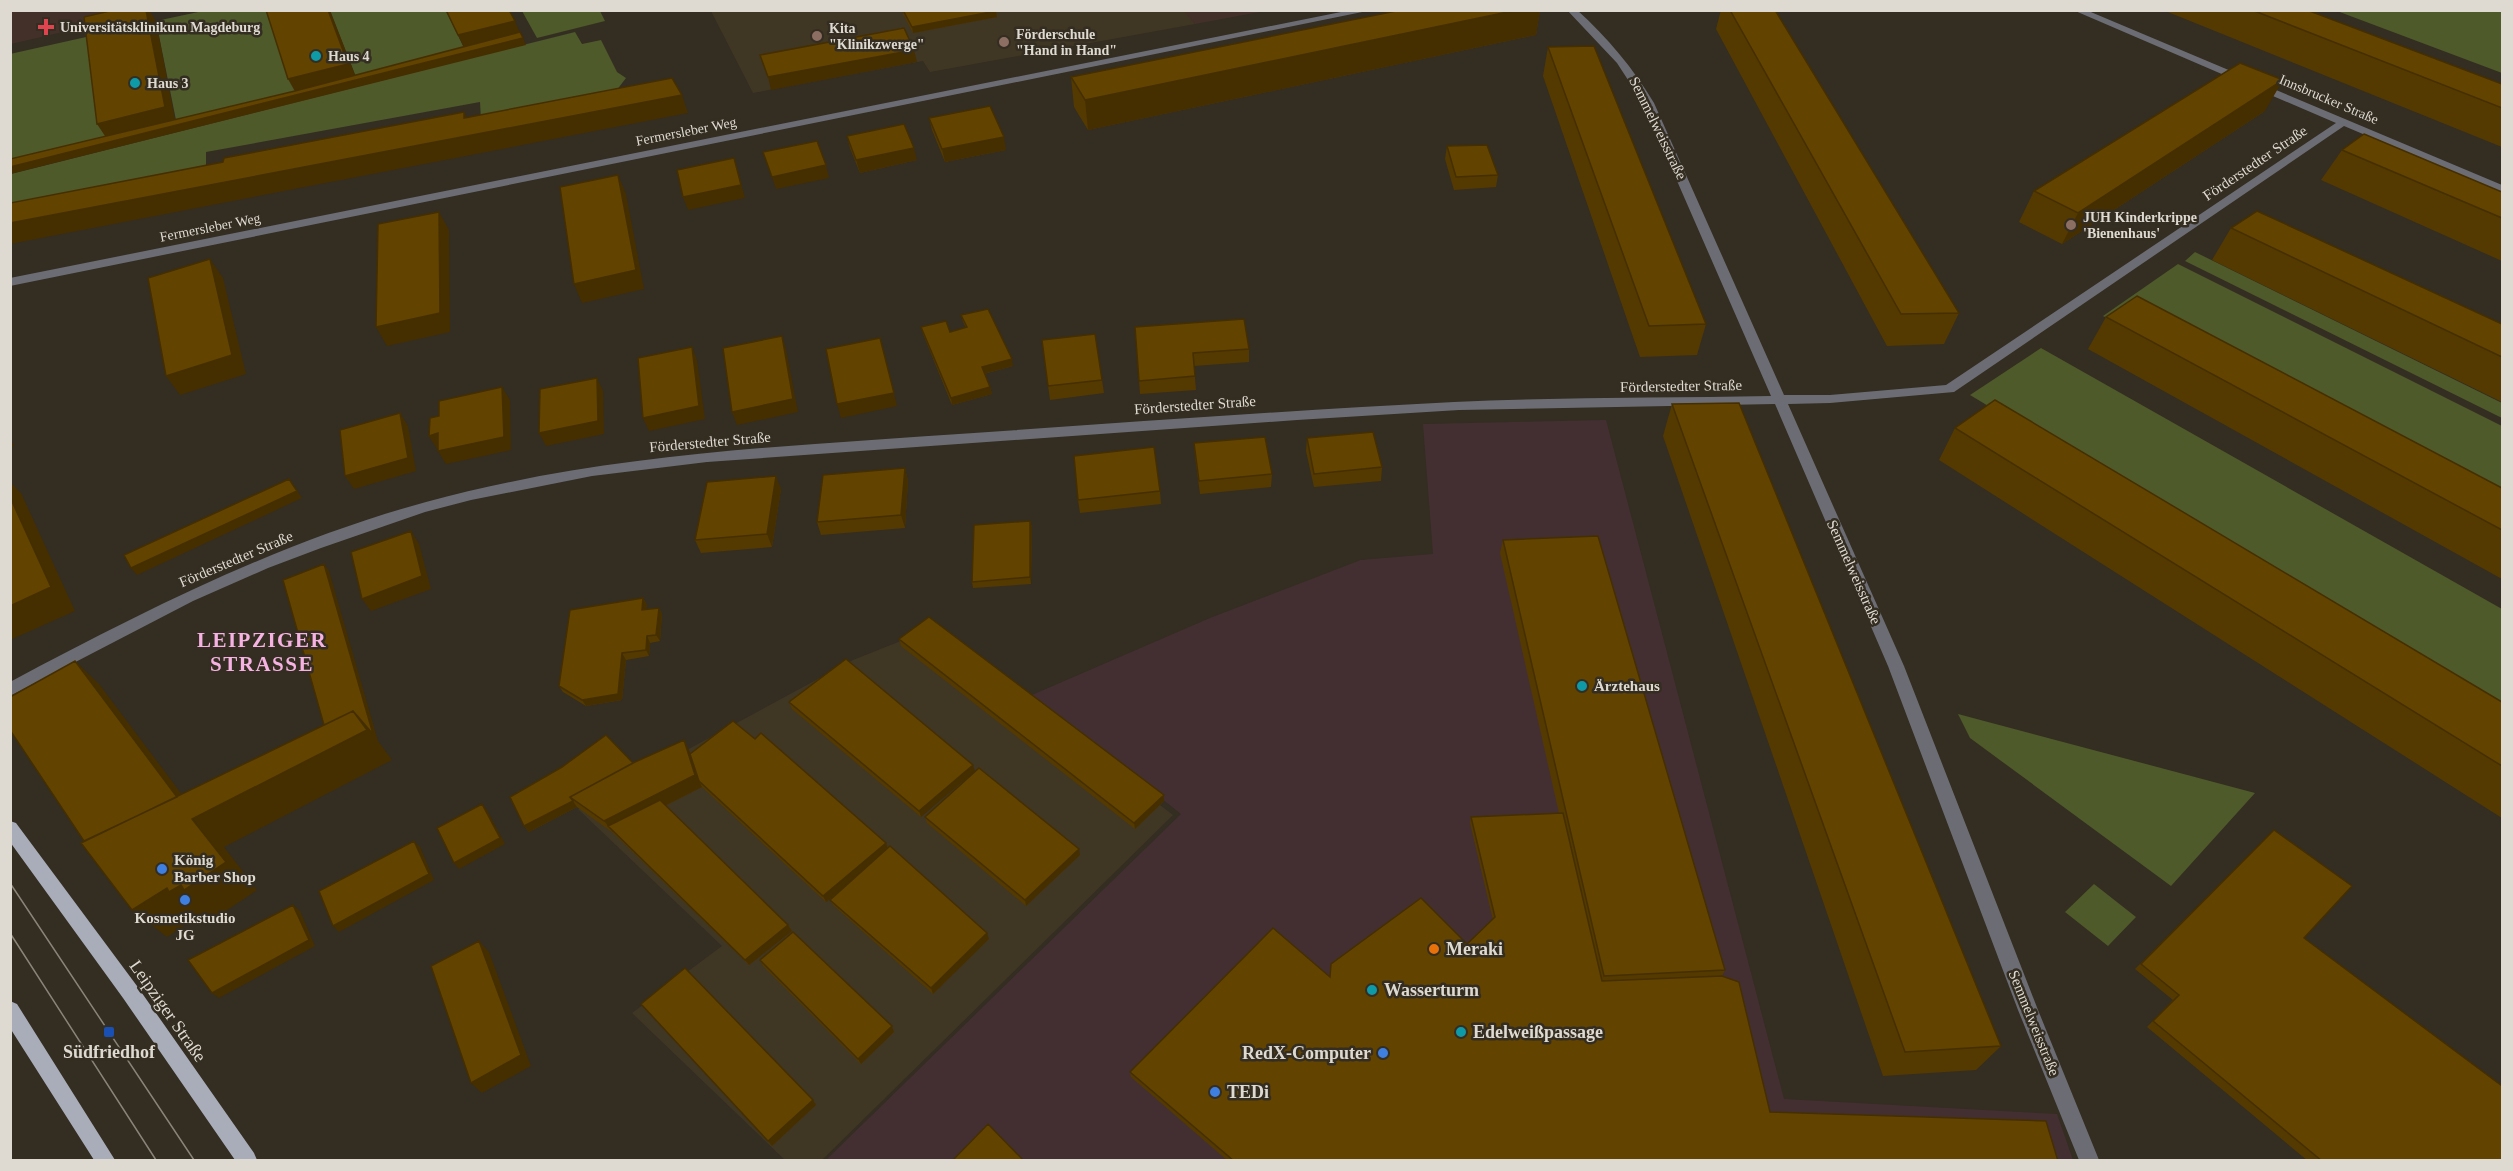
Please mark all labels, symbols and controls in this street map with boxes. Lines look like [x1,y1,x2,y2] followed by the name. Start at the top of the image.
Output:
[37,18,55,36] marker: Universitätsklinikum Magdeburg
[60,20,260,35] place label: Universitätsklinikum Magdeburg
[829,21,925,52] place label: Kita "Klinikzwerge"
[1016,27,1117,58] place label: Förderschule "Hand in Hand"
[810,29,824,43] marker: Kita "Klinikzwerge"
[997,35,1011,49] marker: Förderschule "Hand in Hand"
[309,49,323,63] marker: Haus 4
[328,49,370,64] place label: Haus 4
[2277,72,2381,127] street label: Innsbrucker Straße
[1626,74,1690,182] street label: Semmelweisstraße
[128,76,142,90] marker: Haus 3
[147,76,189,91] place label: Haus 3
[634,114,738,149] street label: Fermersleber Weg
[2200,122,2310,204] street label: Förderstedter Straße
[158,210,262,245] street label: Fermersleber Weg
[2083,210,2197,241] place label: JUH Kinderkrippe 'Bienenhaus'
[2064,218,2078,232] marker: JUH Kinderkrippe 'Bienenhaus'
[1620,377,1742,395] street label: Förderstedter Straße
[1134,393,1257,417] street label: Förderstedter Straße
[649,429,772,455] street label: Förderstedter Straße
[1824,517,1884,627] street label: Semmelweisstraße
[177,528,296,590] street label: Förderstedter Straße
[197,628,327,676] district label: LEIPZIGER STRASSE
[1594,678,1660,694] place label: Ärztehaus
[1575,679,1589,693] marker: Ärztehaus
[174,852,256,885] place label: König Barber Shop
[155,862,169,876] marker: König Barber Shop
[178,893,192,907] marker: Kosmetikstudio JG
[135,910,235,943] place label: Kosmetikstudio JG
[1446,939,1503,959] place label: Meraki
[1427,942,1441,956] marker: Meraki
[126,956,210,1066] street label: Leipziger Straße
[2006,968,2063,1078] street label: Semmelweisstraße
[1384,980,1479,1000] place label: Wasserturm
[1365,983,1379,997] marker: Wasserturm
[1473,1022,1603,1042] place label: Edelweißpassage
[102,1025,116,1039] marker: Südfriedhof
[1454,1025,1468,1039] marker: Edelweißpassage
[63,1042,156,1062] place label: Südfriedhof
[1242,1043,1371,1063] place label: RedX-Computer
[1376,1046,1390,1060] marker: RedX-Computer
[1227,1082,1269,1102] place label: TEDi
[1208,1085,1222,1099] marker: TEDi

